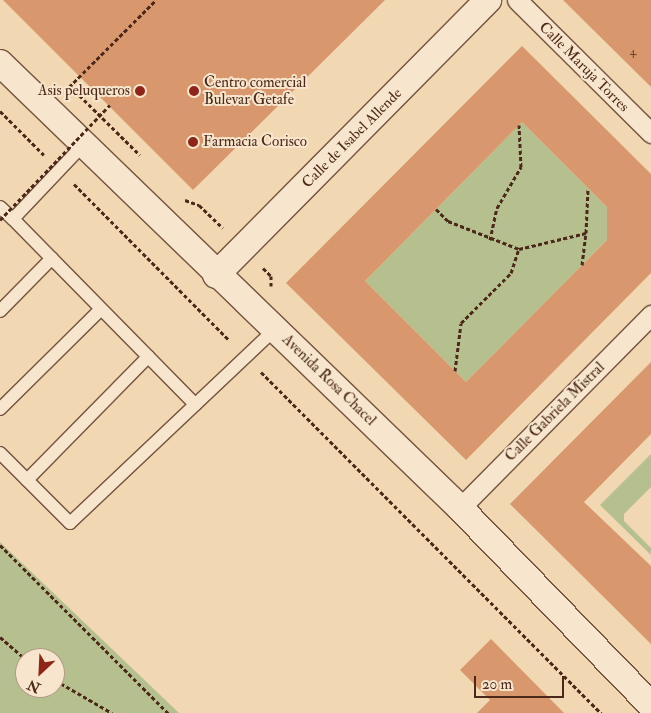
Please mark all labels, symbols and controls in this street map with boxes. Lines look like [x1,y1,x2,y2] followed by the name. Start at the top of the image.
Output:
[535,18,633,116] street label: Calle Maruja Torres
[630,45,636,59] house number: 4
[204,73,306,108] place label: Centro comercial Bulevar Getafe
[38,82,130,100] place label: Asis peluqueros
[298,84,406,192] street label: Calle de Isabel Allende
[134,85,146,97] marker: Asis peluqueros
[188,85,200,97] marker: Centro comercial Bulevar Getafe
[203,133,307,151] place label: Farmacia Corisco
[187,136,199,148] marker: Farmacia Corisco
[278,331,380,429] street label: Avenida Rosa Chacel
[502,359,608,465] street label: Calle Gabriela Mistral
[15,648,65,698] north arrow
[476,666,566,698] scale bar
[482,675,512,694] text: 20 m
[25,676,43,696] text: N

